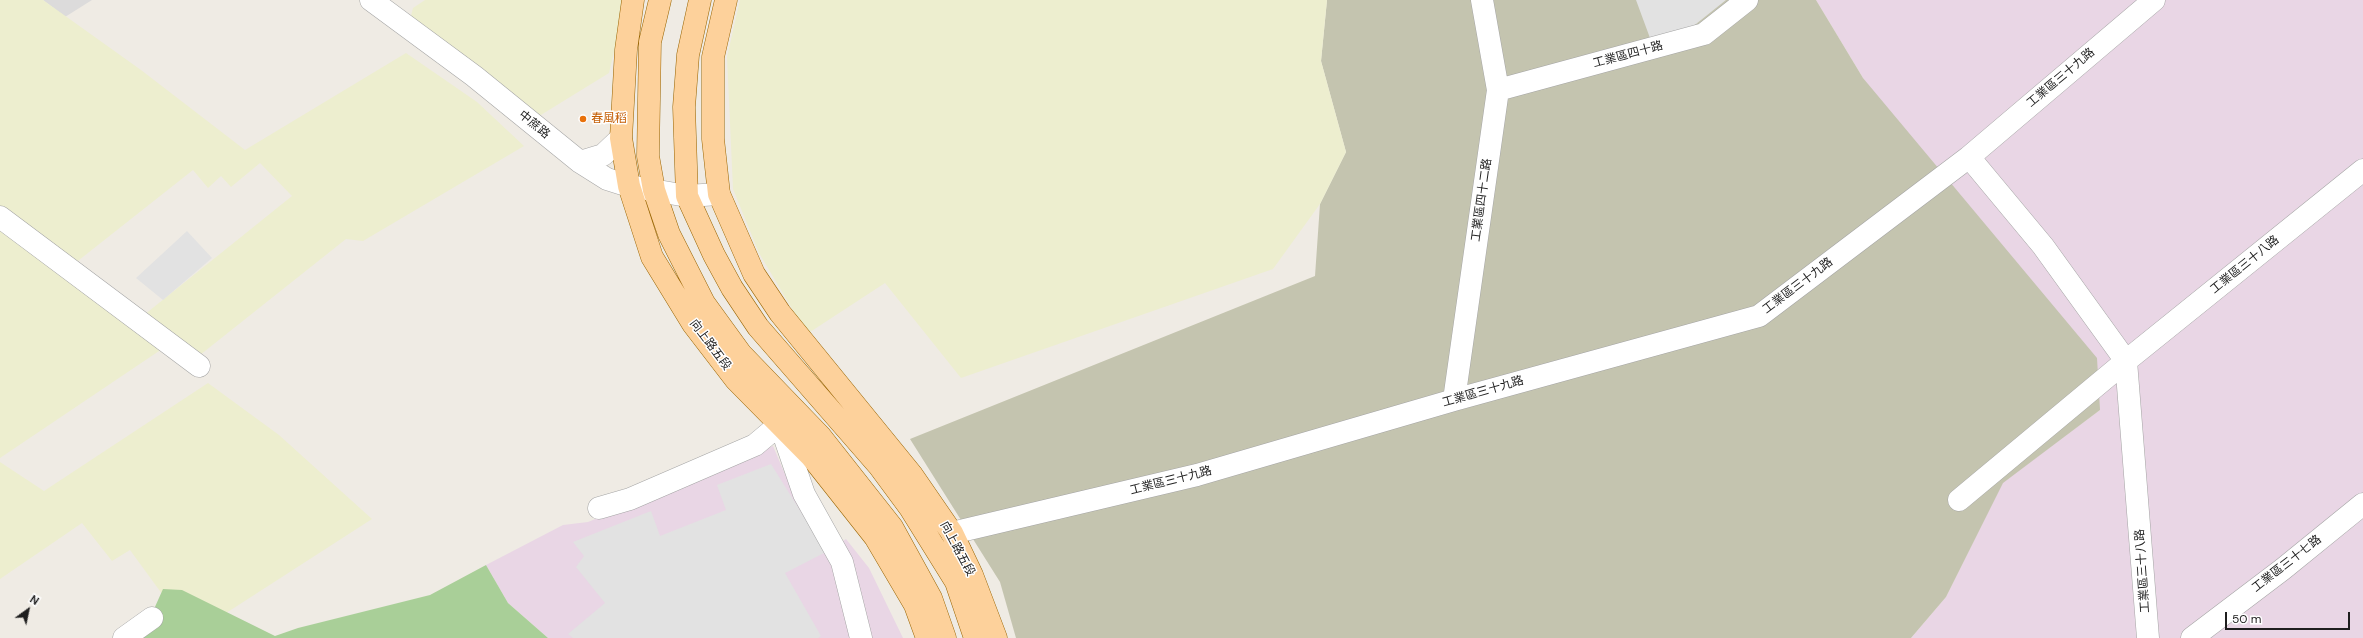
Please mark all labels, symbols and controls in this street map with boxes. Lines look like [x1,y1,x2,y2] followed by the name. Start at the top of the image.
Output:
[1591,39,1665,71] street label: 工業區四十路
[2024,45,2098,111] street label: 工業區三十九路
[515,108,553,142] street label: 中蔗路
[591,112,627,126] place label: 春風稻
[578,114,588,124] marker: 春風稻
[1469,157,1495,243] street label: 工業區四十二路
[2208,233,2282,297] street label: 工業區三十八路
[1760,255,1836,317] street label: 工業區三十九路
[686,317,734,373] street label: 向上路五段
[1441,374,1525,410] street label: 工業區三十九路
[1129,464,1213,498] street label: 工業區三十九路
[937,519,977,579] street label: 向上路五段
[2133,529,2153,613] street label: 工業區三十八路
[2249,532,2325,596] street label: 工業區三十七路
[8,590,48,630] north arrow
[27,592,42,608] text: N
[2227,604,2352,630] scale bar
[2232,611,2261,627] text: 50 m

